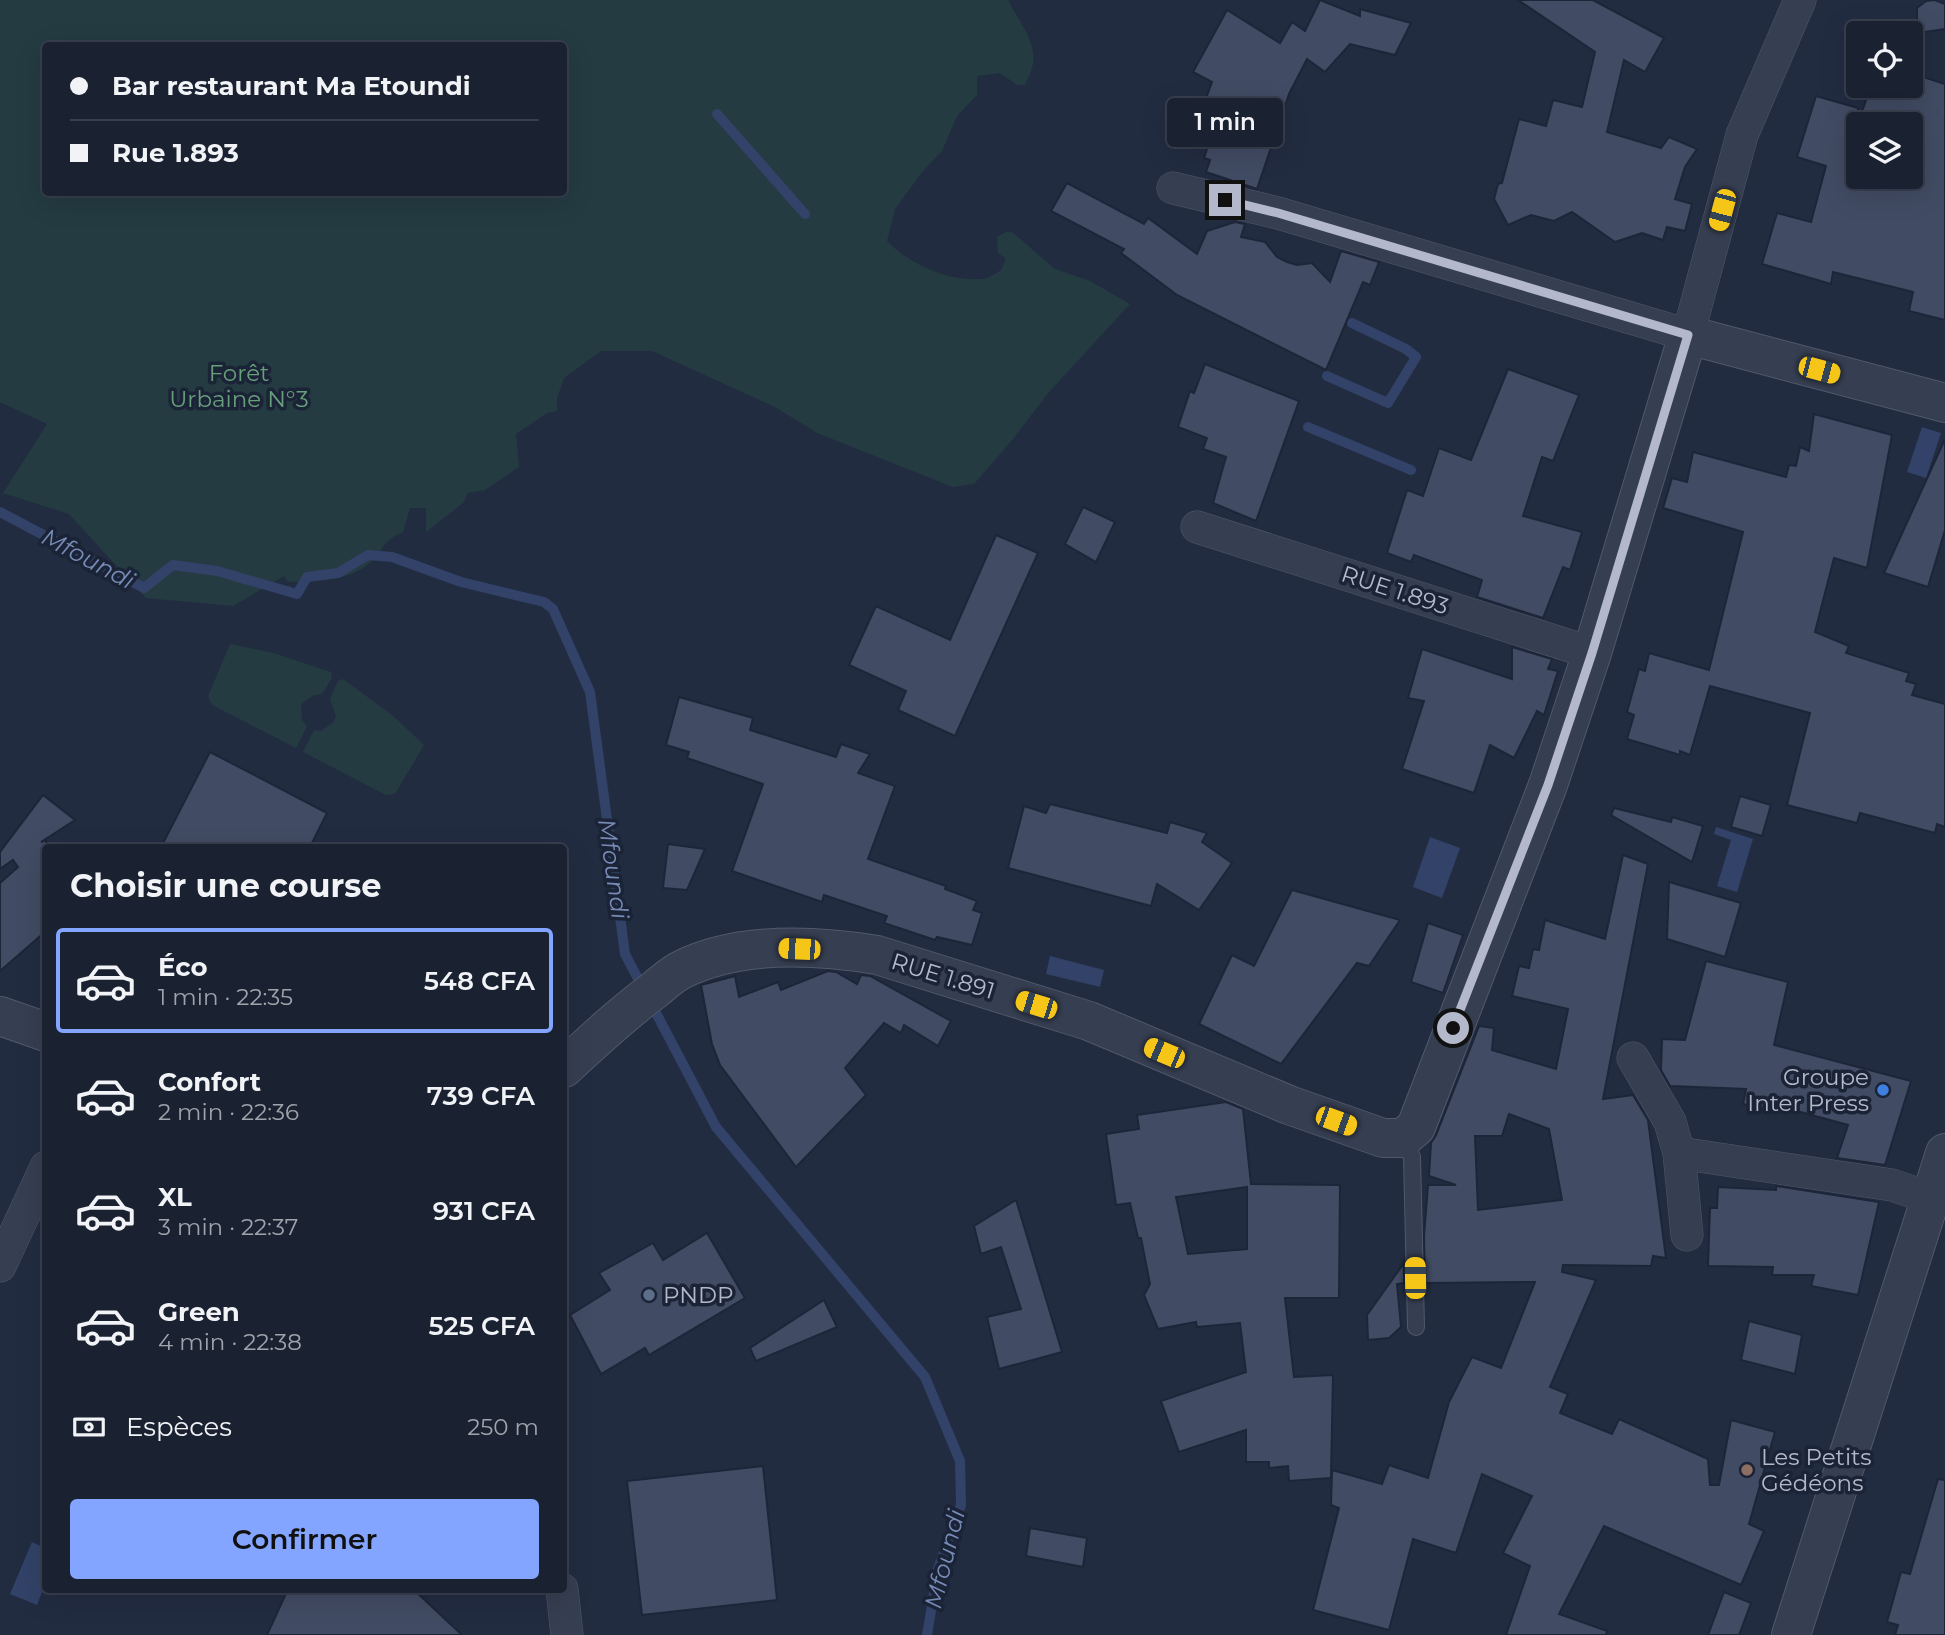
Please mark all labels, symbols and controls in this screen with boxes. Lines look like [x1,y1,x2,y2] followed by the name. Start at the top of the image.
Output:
[1846,21,1923,189] map controls
[1846,21,1923,98] button: locate
[112,70,470,102] text: Bar restaurant Ma Etoundi
[1167,99,1283,148] callout: 1 min
[1194,108,1256,136] text: 1 min
[1846,112,1923,189] button: layers
[112,137,239,169] text: Rue 1.893
[1209,184,1241,216] route end
[1707,187,1738,233] car
[1796,354,1843,386] car
[169,359,309,413] park label: Forêt Urbaine N°3
[37,522,140,595] water label: Mfoundi
[1338,560,1452,620] street label: RUE 1.893
[592,817,635,921] water label: Mfoundi
[70,866,382,905] text: Choisir une course
[778,938,821,960] car
[888,947,998,1005] street label: RUE 1.891
[74,949,137,1012] icon: car
[158,951,208,983] text: Éco
[424,965,535,997] text: 548 CFA
[158,983,293,1011] text: 1 min · 22:35
[1013,989,1060,1021] car
[1437,1012,1469,1044] route start
[1141,1035,1188,1071] car
[1747,1063,1869,1117] place label: Groupe Inter Press
[74,1064,137,1127] icon: car
[158,1066,261,1098] text: Confort
[427,1080,535,1112] text: 739 CFA
[1875,1082,1891,1098] marker: Groupe Inter Press
[158,1098,299,1126] text: 2 min · 22:36
[1313,1104,1360,1138] car
[74,1179,137,1242] icon: car
[158,1181,192,1213] text: XL
[433,1195,535,1227] text: 931 CFA
[158,1213,298,1241] text: 3 min · 22:37
[1405,1257,1426,1299] car
[663,1281,734,1309] place label: PNDP
[641,1287,657,1303] marker: PNDP
[74,1294,137,1357] icon: car
[158,1296,240,1328] text: Green
[429,1310,535,1342] text: 525 CFA
[158,1328,302,1356] text: 4 min · 22:38
[70,1408,108,1446] icon: cash
[126,1411,232,1443] text: Espèces
[467,1413,539,1441] text: 250 m
[1761,1443,1872,1497] place label: Les Petits Gédéons
[1739,1462,1755,1478] marker: Les Petits Gédéons
[70,1499,539,1579] button: Confirmer
[918,1506,971,1611] water label: Mfoundi

